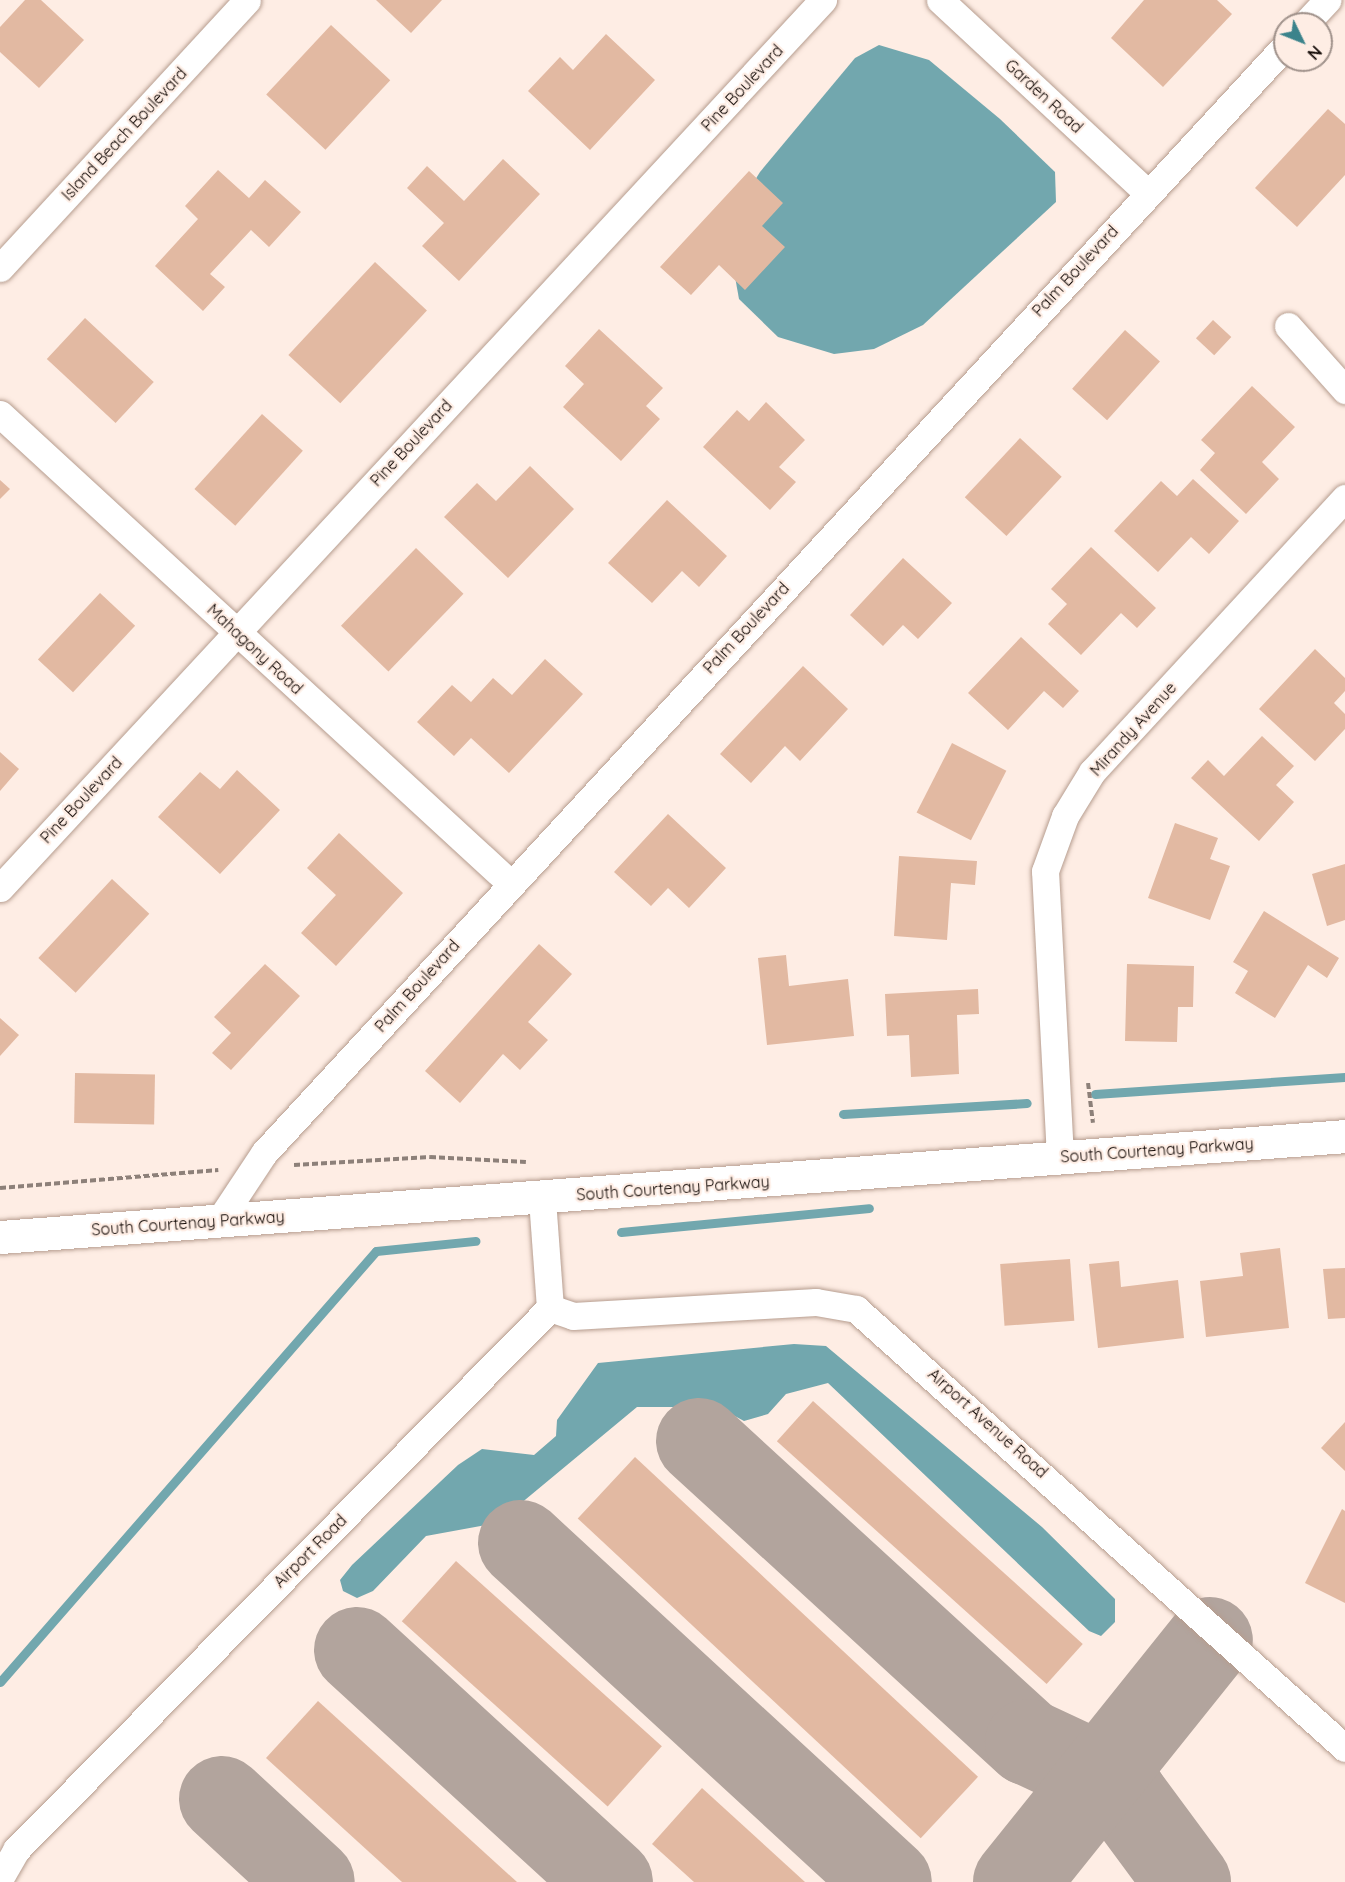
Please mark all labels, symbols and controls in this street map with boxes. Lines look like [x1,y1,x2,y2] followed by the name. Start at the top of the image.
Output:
[1273,12,1333,72] north arrow
[697,41,787,135] street label: Pine Boulevard
[1303,42,1326,64] text: N
[1001,55,1087,137] street label: Garden Road
[58,64,190,204] street label: Island Beach Boulevard
[1028,222,1122,320] street label: Palm Boulevard
[366,396,456,490] street label: Pine Boulevard
[699,579,793,677] street label: Palm Boulevard
[203,600,307,698] street label: Mahagony Road
[1086,678,1180,780] street label: Mirandy Avenue
[36,753,126,847] street label: Pine Boulevard
[371,936,463,1036] street label: Palm Boulevard
[1060,1134,1254,1166] street label: South Courtenay Parkway
[576,1172,770,1204] street label: South Courtenay Parkway
[91,1207,285,1239] street label: South Courtenay Parkway
[924,1364,1052,1482] street label: Airport Avenue Road
[270,1511,350,1591] street label: Airport Road

